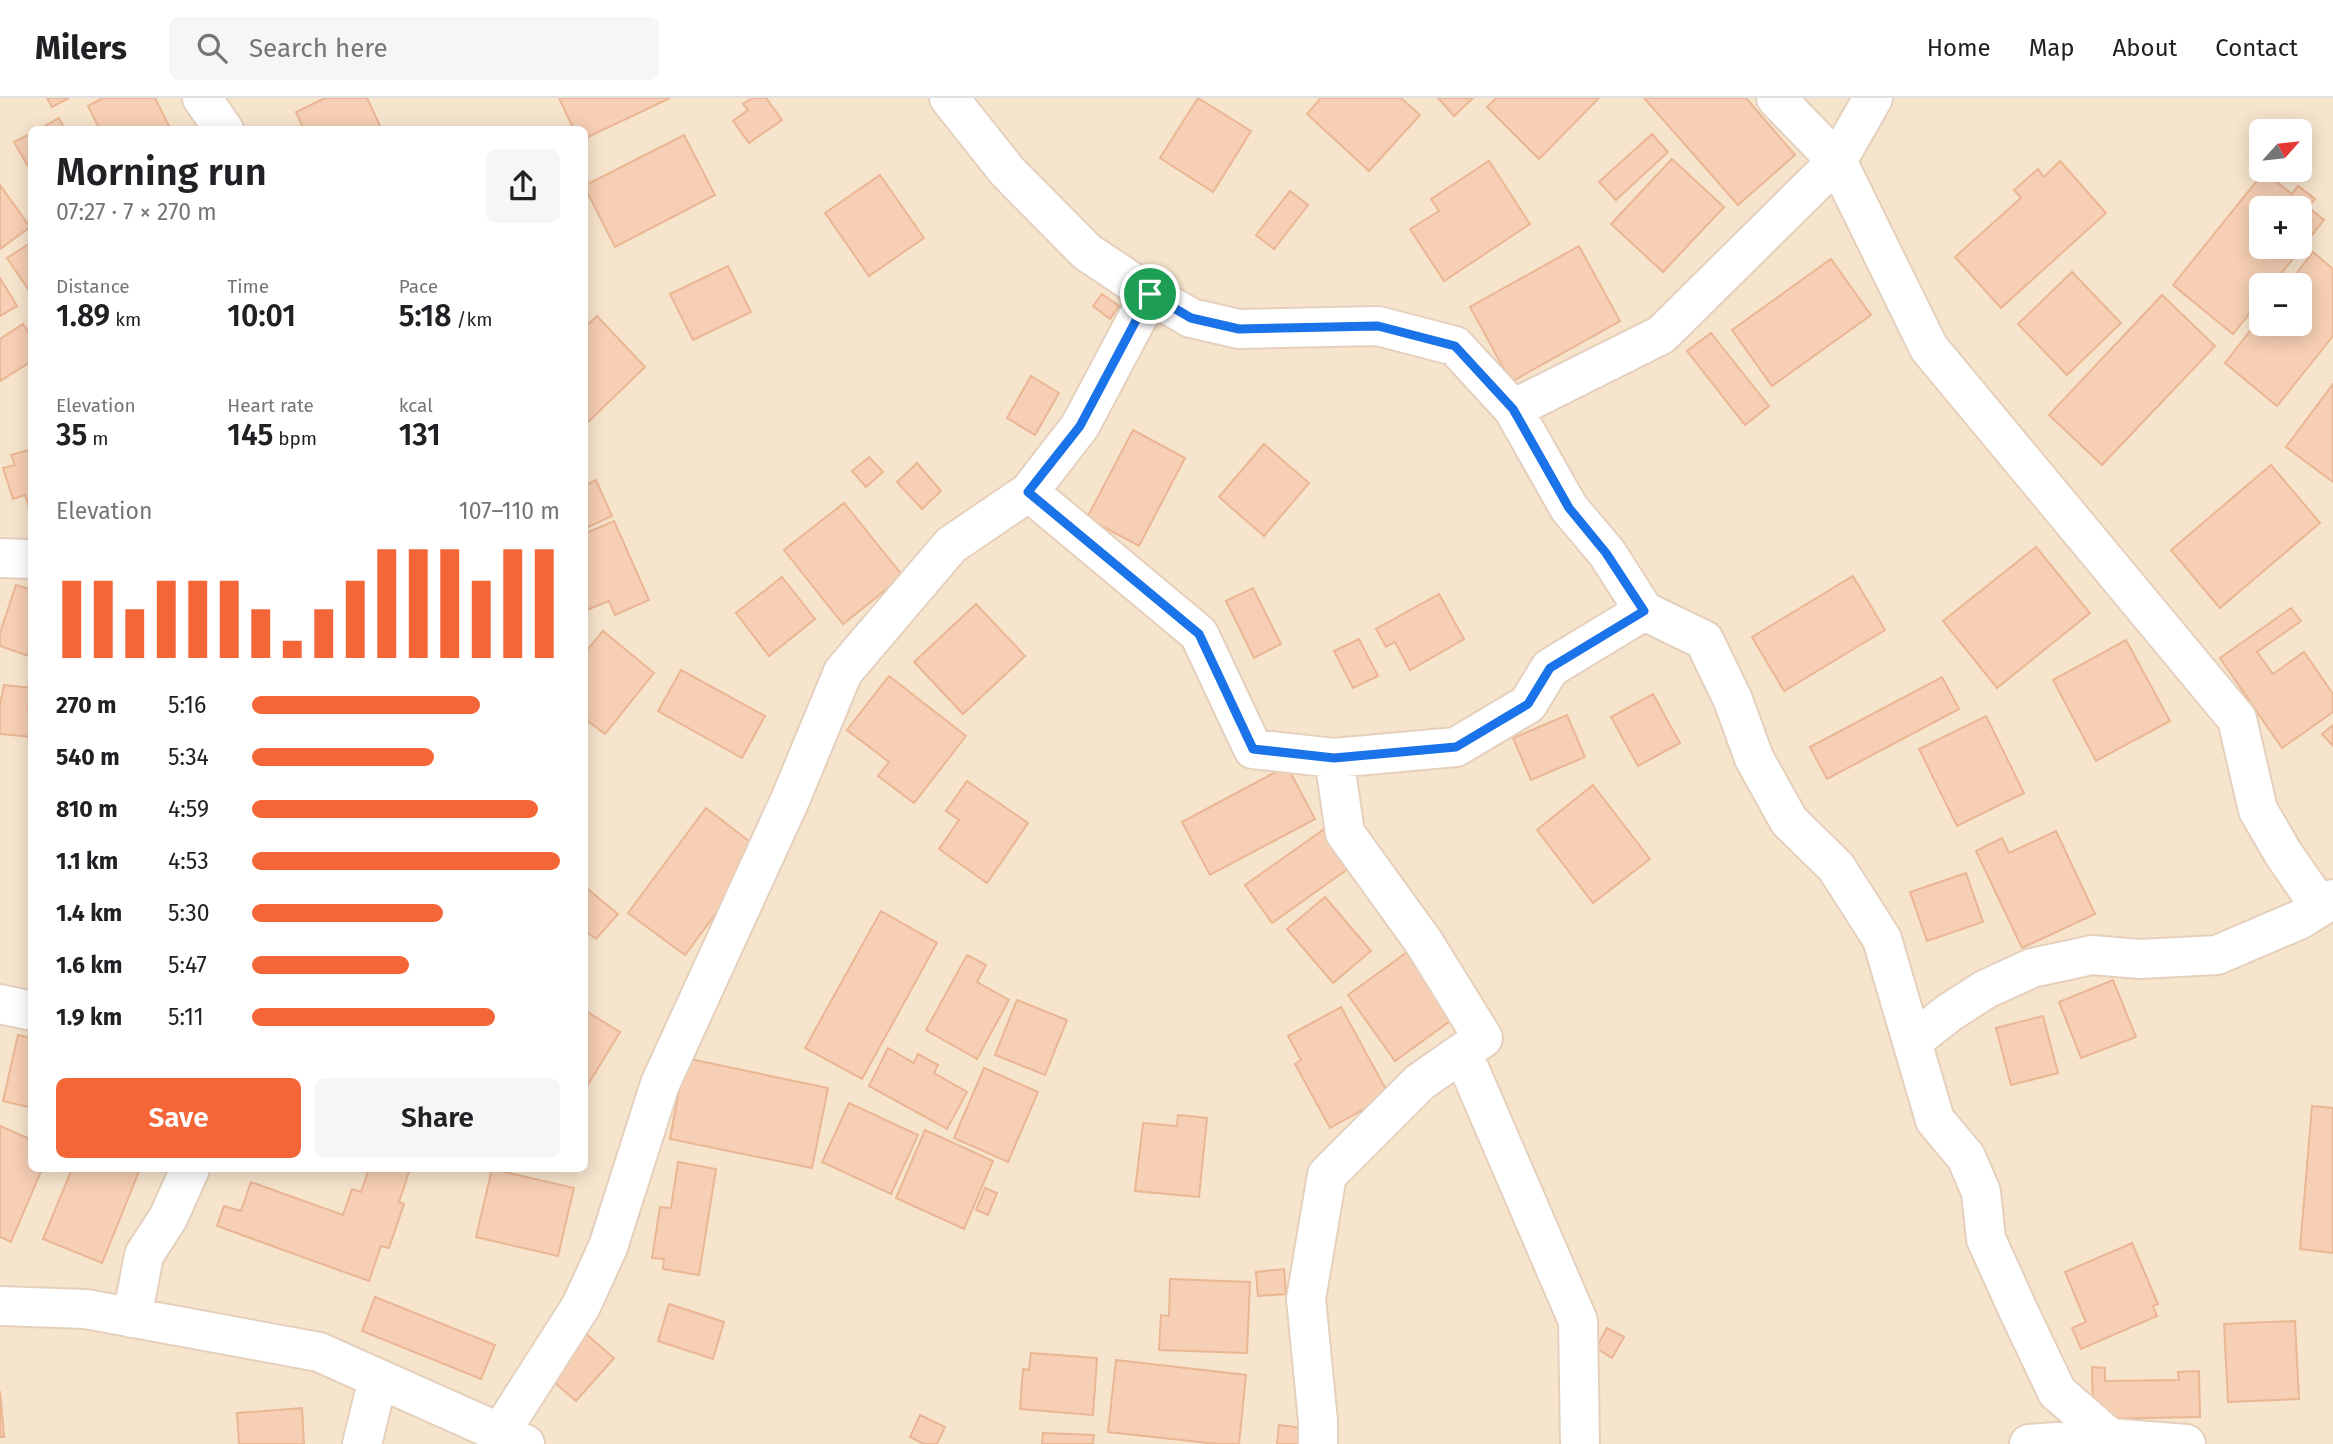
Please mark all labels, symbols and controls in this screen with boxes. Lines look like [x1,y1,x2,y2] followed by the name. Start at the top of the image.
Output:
[169,17,659,80] search box
[35,28,127,68] text: Milers
[193,29,231,67] icon: search
[249,33,388,64] text: Search here
[1927,34,1991,62] text: Home
[2029,34,2075,62] text: Map
[2113,34,2177,62] text: About
[2215,34,2298,62] text: Contact
[2249,119,2312,182] north arrow
[2249,119,2312,336] map controls
[56,149,267,195] text: Morning run
[486,149,560,223] button: share
[2249,196,2312,259] button: +
[56,198,217,226] text: 07:27 · 7 × 270 m
[1120,264,1180,324] pin
[2249,273,2312,336] button: −
[56,275,130,298] text: Distance
[227,275,269,298] text: Time
[399,275,438,298] text: Pace
[1131,275,1169,313] icon: arrive
[56,298,110,334] text: 1.89
[227,298,296,334] text: 10:01
[399,298,452,334] text: 5:18
[110,308,141,331] text: km
[452,308,492,331] text: /km
[56,394,136,417] text: Elevation
[227,394,314,417] text: Heart rate
[399,394,433,417] text: kcal
[56,417,87,453] text: 35
[227,417,273,453] text: 145
[399,417,441,453] text: 131
[87,427,109,450] text: m
[273,427,317,450] text: bpm
[56,497,152,525] text: Elevation
[459,497,560,525] text: 107–110 m
[56,691,117,719] text: 270 m
[168,691,206,719] text: 5:16
[56,743,120,771] text: 540 m
[168,743,209,771] text: 5:34
[56,795,118,823] text: 810 m
[168,795,209,823] text: 4:59
[56,847,118,875] text: 1.1 km
[168,847,209,875] text: 4:53
[56,899,122,927] text: 1.4 km
[168,899,210,927] text: 5:30
[56,951,123,979] text: 1.6 km
[168,951,207,979] text: 5:47
[56,1003,122,1031] text: 1.9 km
[168,1003,204,1031] text: 5:11
[56,1078,301,1158] button: Save
[315,1078,560,1158] button: Share

